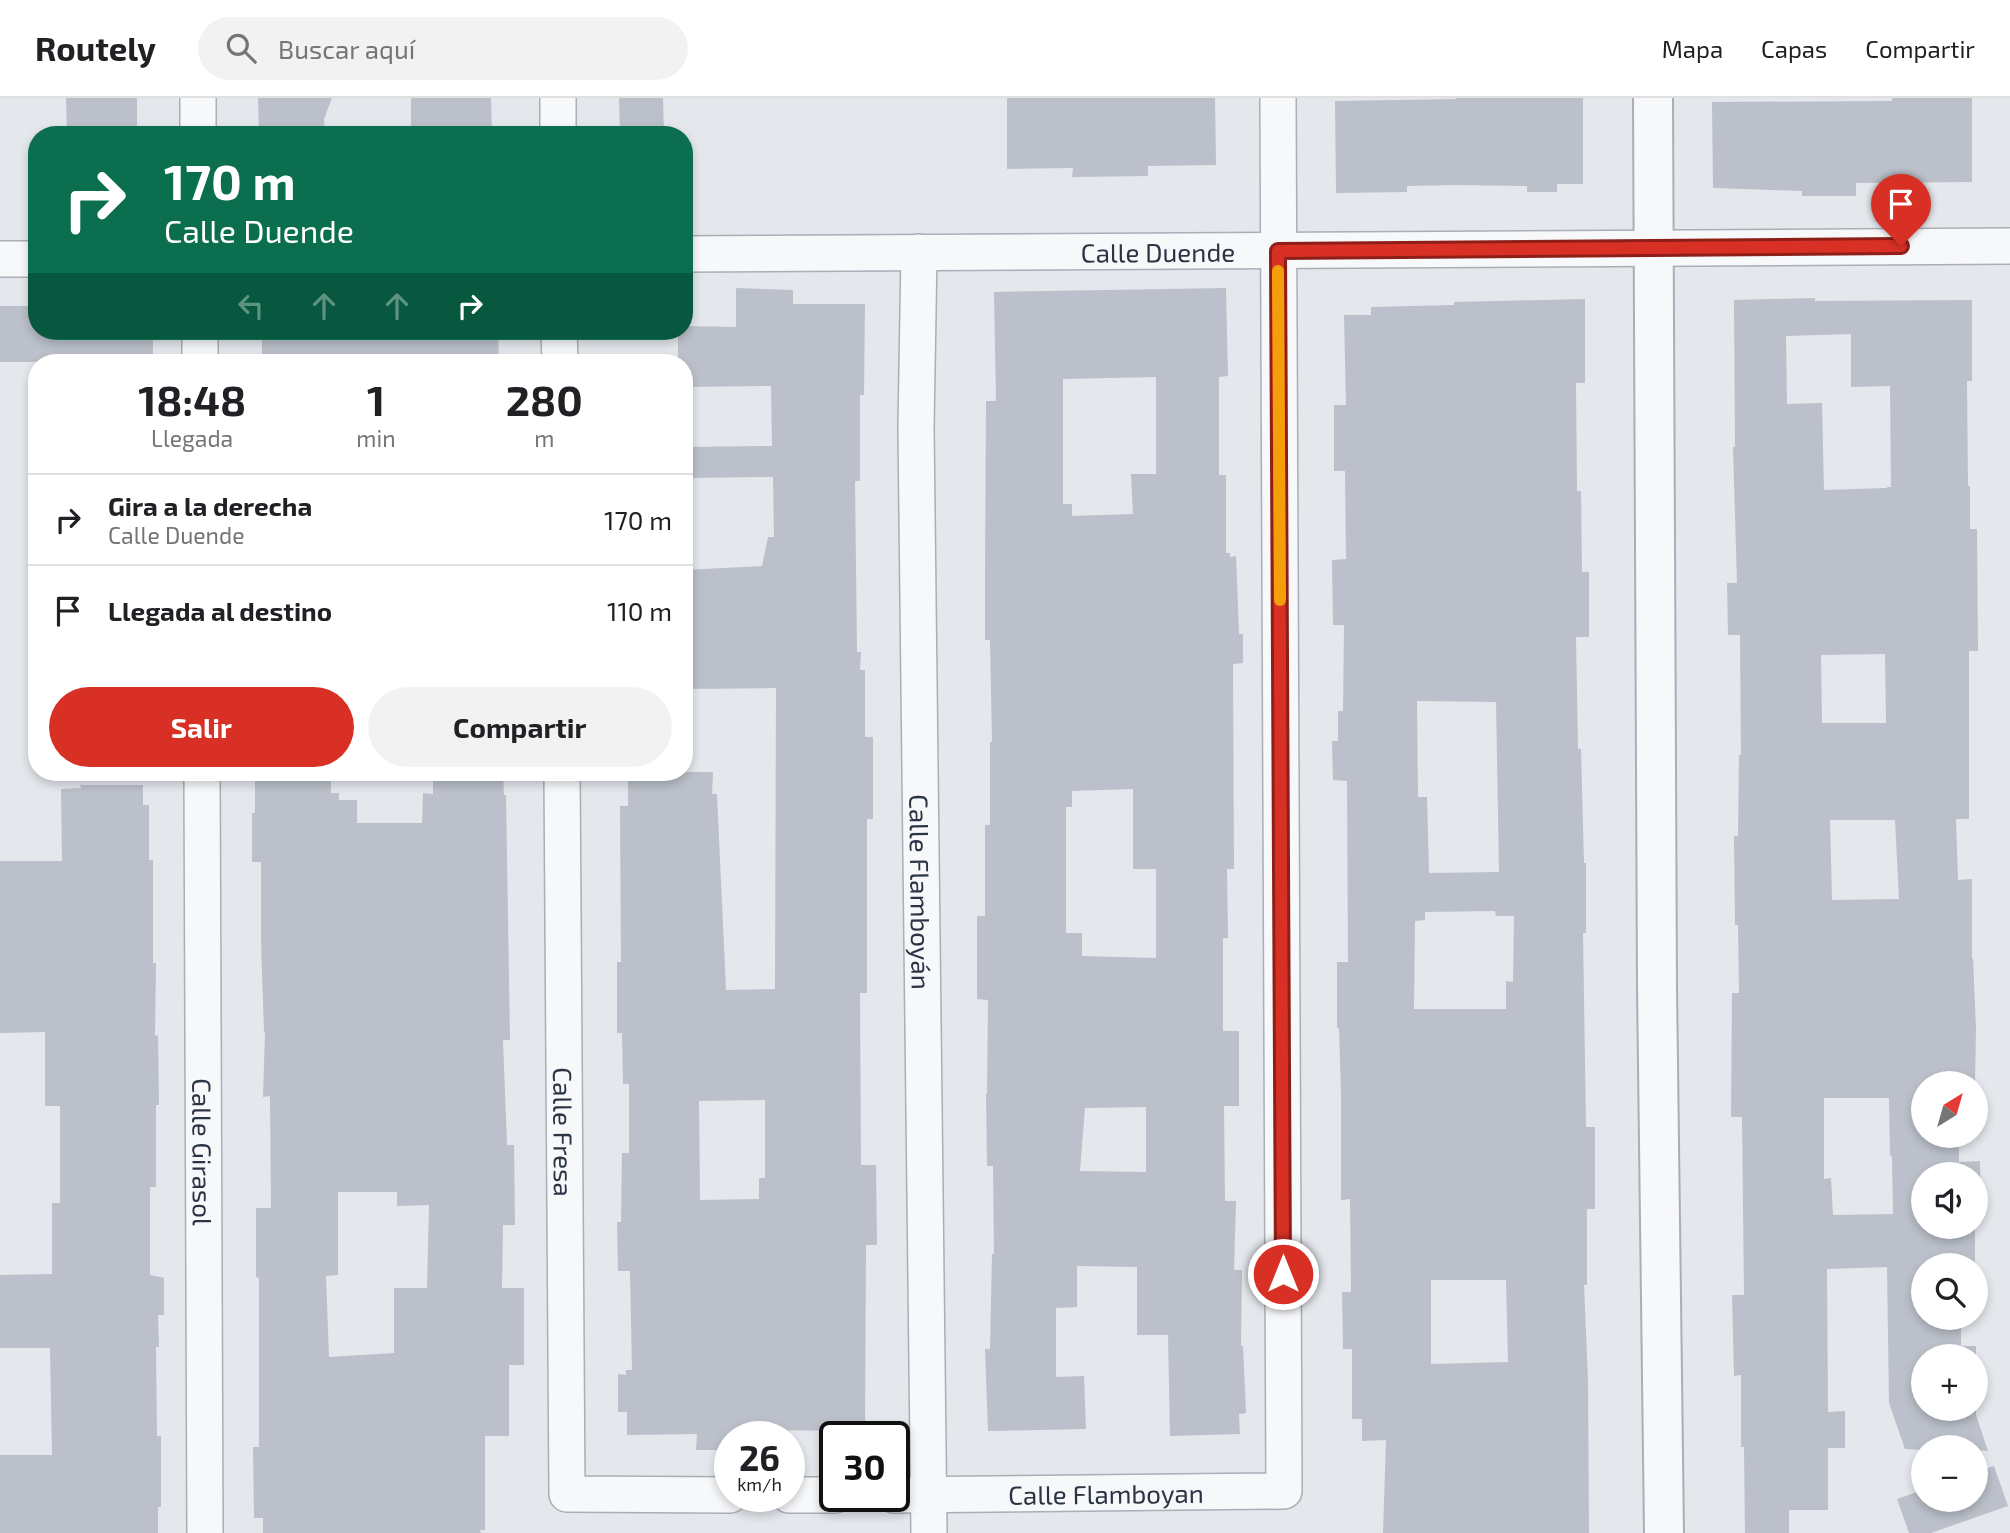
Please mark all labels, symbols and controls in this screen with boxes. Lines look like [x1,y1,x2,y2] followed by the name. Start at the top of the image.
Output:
[198,17,688,80] search box
[35,28,156,68] text: Routely
[222,29,260,67] icon: search
[278,33,415,64] text: Buscar aquí
[1662,34,1723,63] text: Mapa
[1761,34,1827,63] text: Capas
[1865,34,1975,63] text: Compartir
[164,151,296,210] text: 170 m
[49,154,140,245] icon: right
[1871,174,1931,246] pin
[1882,185,1920,223] icon: arrive
[164,211,354,249] text: Calle Duende
[1081,235,1235,267] street label: Calle Duende
[232,287,270,325] icon: left
[305,287,343,325] icon: ahead
[378,287,416,325] icon: ahead
[451,287,489,325] icon: right
[138,374,246,424] text: 18:48
[367,374,385,424] text: 1
[506,374,583,424] text: 280
[151,424,233,452] text: Llegada
[356,424,396,452] text: min
[534,424,554,452] text: m
[108,490,312,521] text: Gira a la derecha
[49,501,87,539] icon: right
[604,504,672,535] text: 170 m
[108,521,245,549] text: Calle Duende
[49,592,87,630] icon: arrive
[108,595,332,626] text: Llegada al destino
[607,595,672,626] text: 110 m
[49,687,354,767] button: Salir
[368,687,672,767] button: Compartir
[905,794,938,990] street label: Calle Flamboyán
[549,1067,580,1197] street label: Calle Fresa
[1911,1071,1988,1148] north arrow
[1911,1071,1988,1512] map controls
[188,1078,219,1226] street label: Calle Girasol
[1911,1162,1988,1239] button: sound
[1246,1237,1320,1311] position arrow
[1911,1253,1988,1330] button: search
[1911,1344,1988,1421] button: +
[819,1421,910,1512] speed limit sign: 30
[1911,1435,1988,1512] button: −
[739,1436,780,1478] text: 26
[737,1473,782,1495] text: km/h
[1008,1476,1204,1509] street label: Calle Flamboyan

